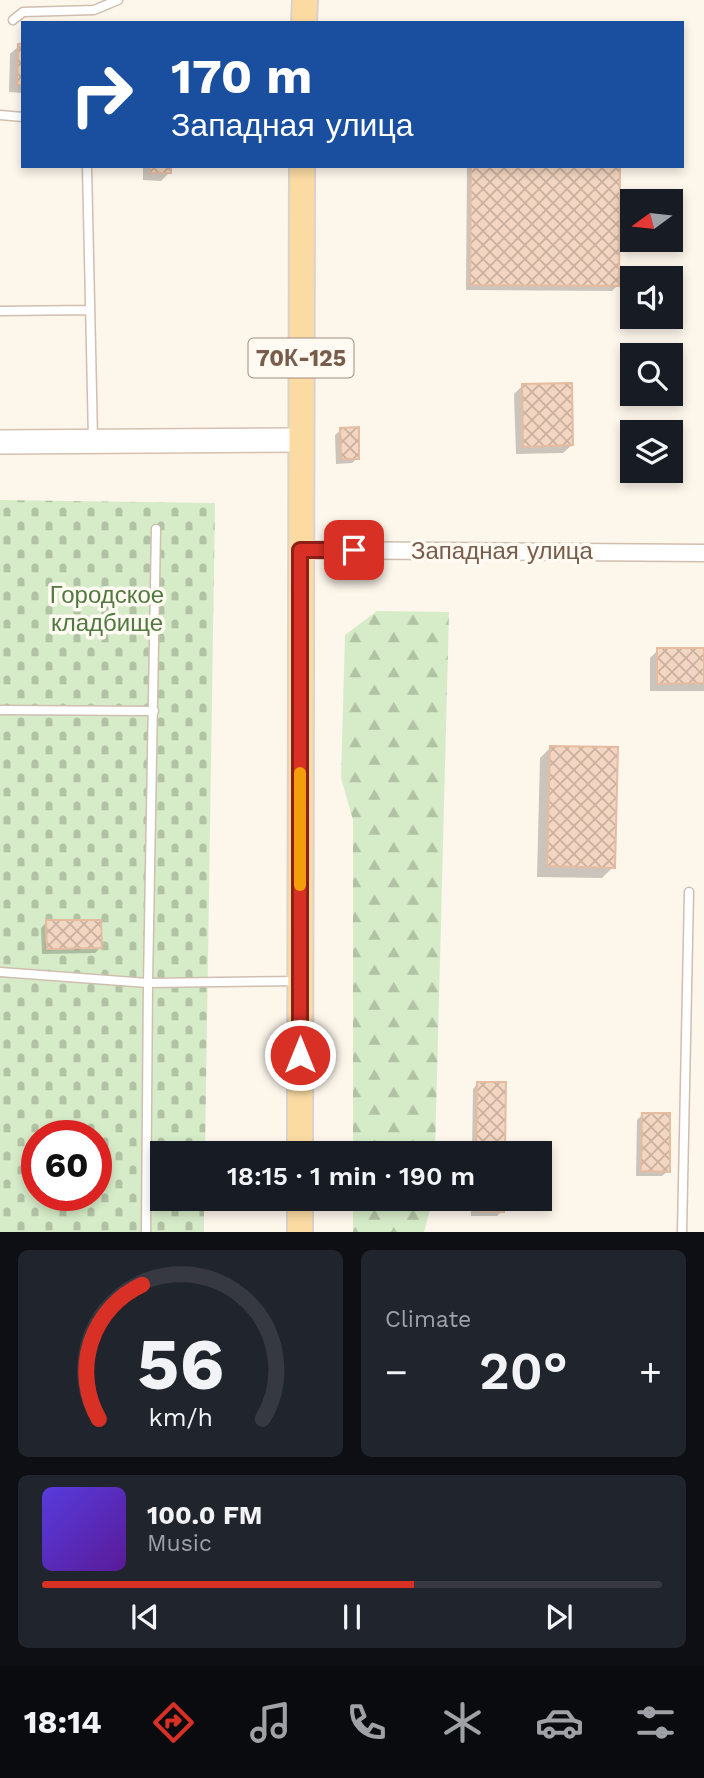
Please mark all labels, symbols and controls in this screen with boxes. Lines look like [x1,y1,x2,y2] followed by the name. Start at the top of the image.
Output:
[171,47,312,105] text: 170 m
[56,49,147,140] icon: right
[171,106,414,144] text: Западная улица
[620,189,682,252] north arrow
[620,189,683,483] map controls
[620,266,683,329] button: sound
[248,338,354,378] road number: 70К-125
[620,343,683,406] button: search
[620,420,683,483] button: layers
[324,520,384,580] pin
[335,531,373,569] icon: arrive
[411,537,594,565] street label: Западная улица
[50,581,164,637] park label: Городское кладбище
[263,1018,337,1092] position arrow
[21,1120,112,1211] speed limit sign: 60
[227,1161,475,1191] text: 18:15 · 1 min · 190 m
[385,1306,471,1333] text: Climate
[137,1322,224,1408] text: 56
[479,1341,568,1402] text: 20°
[385,1350,408,1394] text: −
[639,1350,662,1394] text: +
[148,1403,213,1432] text: km/h
[147,1500,263,1530] text: 100.0 FM
[147,1530,212,1557] text: Music
[126,1598,164,1636] icon: previous
[333,1598,371,1636] icon: pause
[540,1598,578,1636] icon: next
[149,1698,198,1747] icon: directions
[246,1698,295,1747] icon: music
[342,1698,391,1747] icon: phone
[438,1698,487,1747] icon: climate
[535,1698,584,1747] icon: car
[631,1698,680,1747] icon: filters
[24,1703,102,1741] text: 18:14

